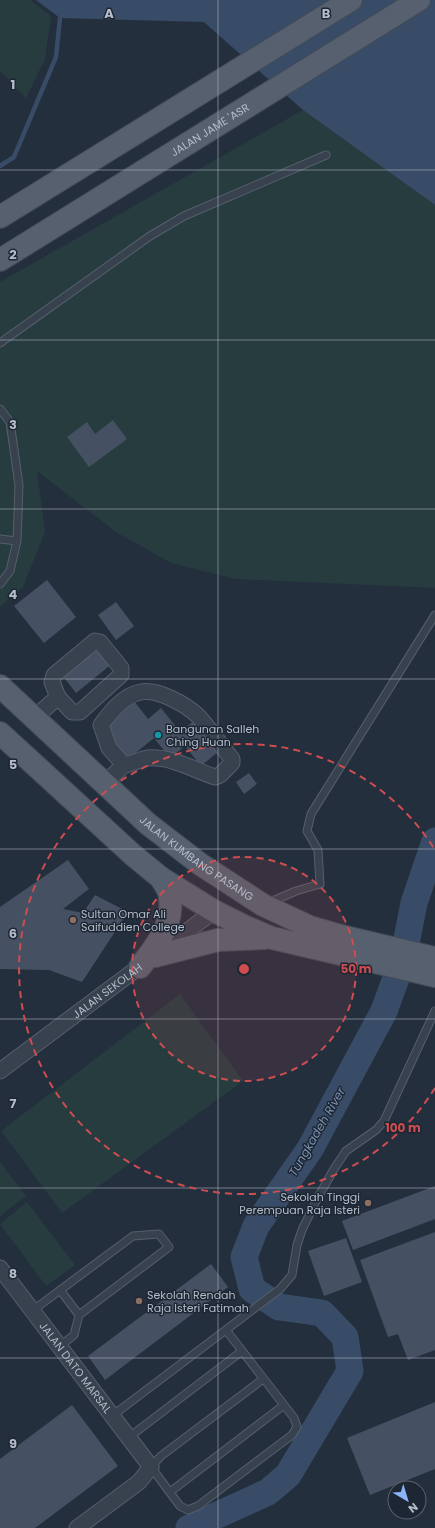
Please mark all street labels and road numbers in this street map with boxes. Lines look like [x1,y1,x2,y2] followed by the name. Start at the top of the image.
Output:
[168,99,253,160] street label: JALAN JAME 'ASR
[136,812,257,905] street label: JALAN KUMBANG PASANG
[69,959,145,1022] street label: JALAN SEKOLAH
[36,1318,116,1417] street label: JALAN DATO MARSAL

